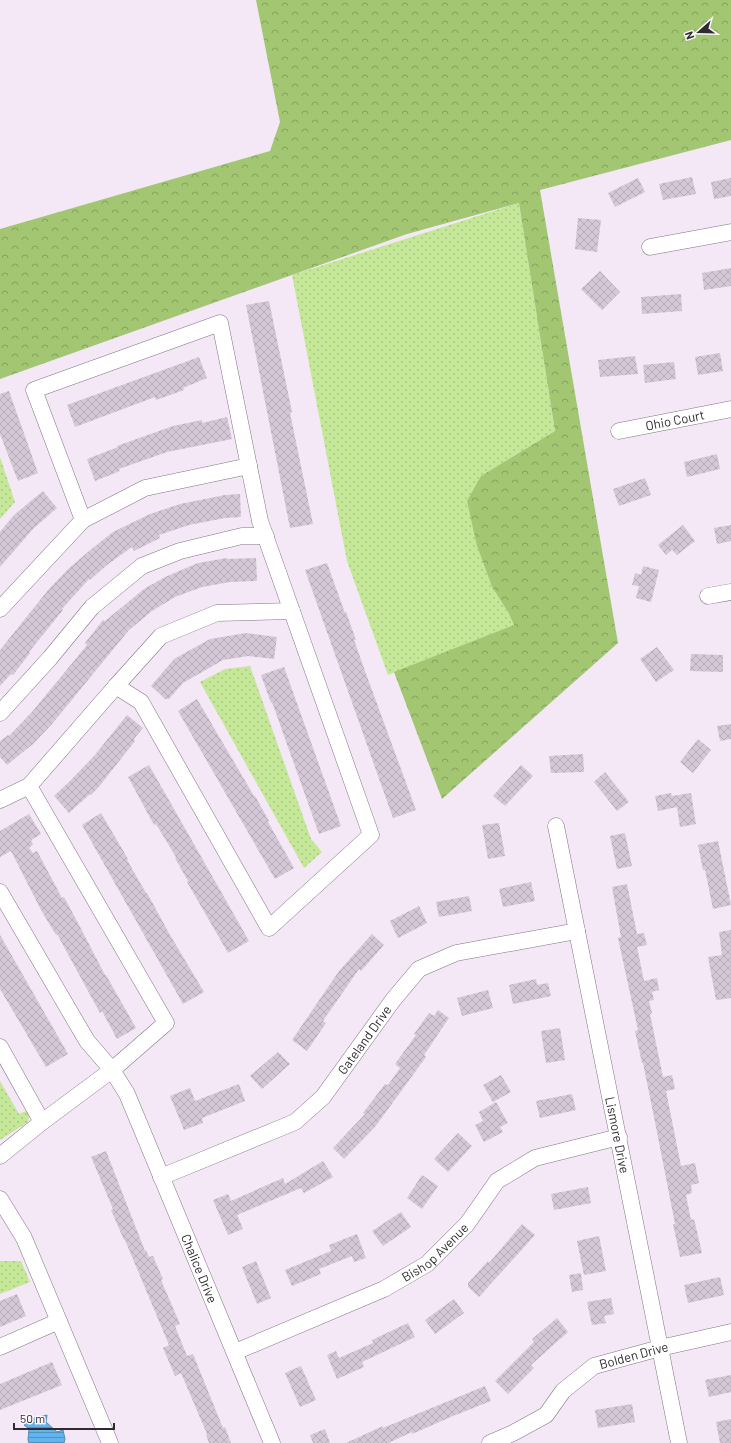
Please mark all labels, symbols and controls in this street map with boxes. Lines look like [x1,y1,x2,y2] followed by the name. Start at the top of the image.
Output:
[679,12,719,52] north arrow
[682,30,696,41] text: N
[644,406,706,434] street label: Ohio Court
[334,1002,395,1077] street label: Gateland Drive
[602,1095,633,1175] street label: Lismore Drive
[399,1219,472,1285] street label: Bishop Avenue
[178,1232,221,1305] street label: Chalice Drive
[597,1338,670,1372] street label: Bolden Drive
[14,1405,114,1431] scale bar
[20,1411,45,1425] text: 50 m

